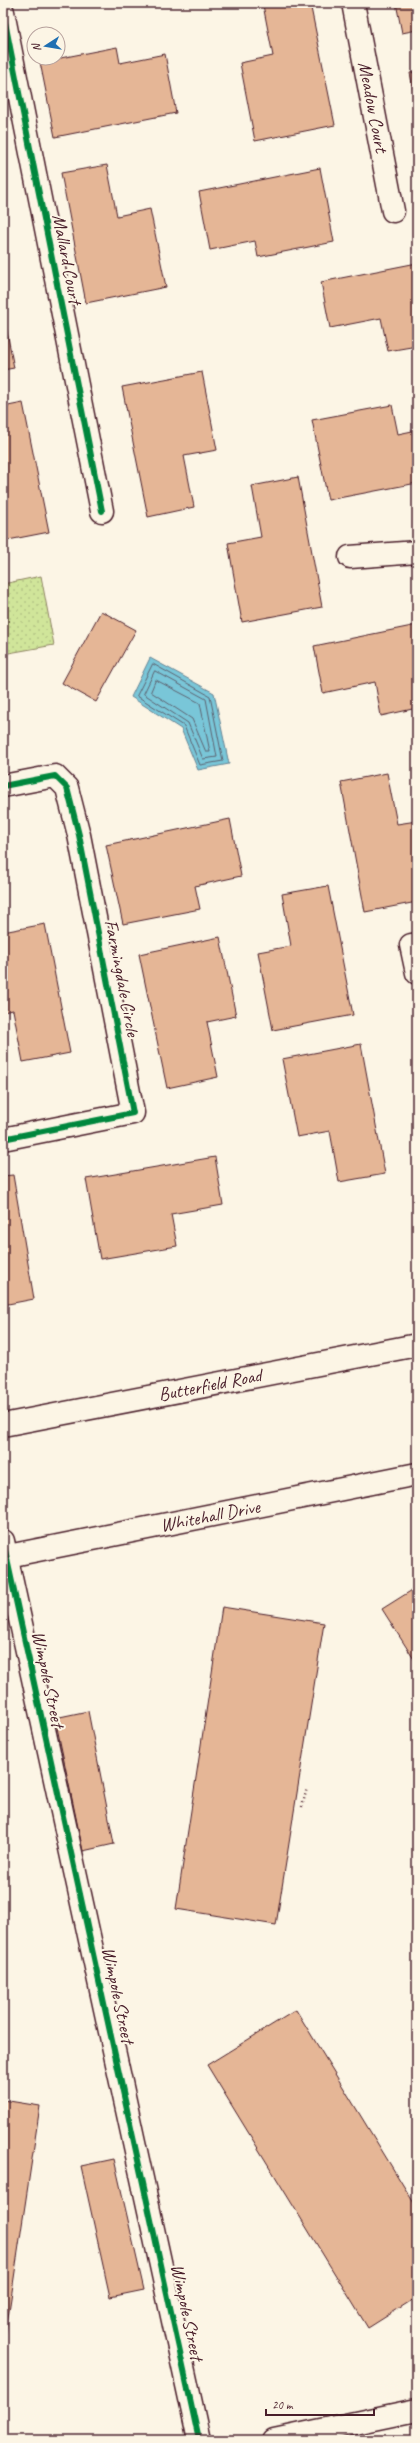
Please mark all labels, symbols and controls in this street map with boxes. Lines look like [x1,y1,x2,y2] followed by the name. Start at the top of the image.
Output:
[26,26,66,66] north arrow
[28,41,44,53] text: N
[352,60,394,156] street label: Meadow Court
[47,212,88,308] street label: Mallard Court
[99,918,145,1040] street label: Farmingdale Circle
[156,1363,266,1407] street label: Butterfield Road
[158,1494,263,1537] street label: Whitehall Drive
[26,1629,70,1732] street label: Wimpole Street
[96,1945,140,2048] street label: Wimpole Street
[165,2262,209,2365] street label: Wimpole Street
[266,2391,374,2417] scale bar
[272,2397,294,2413] text: 20 m

